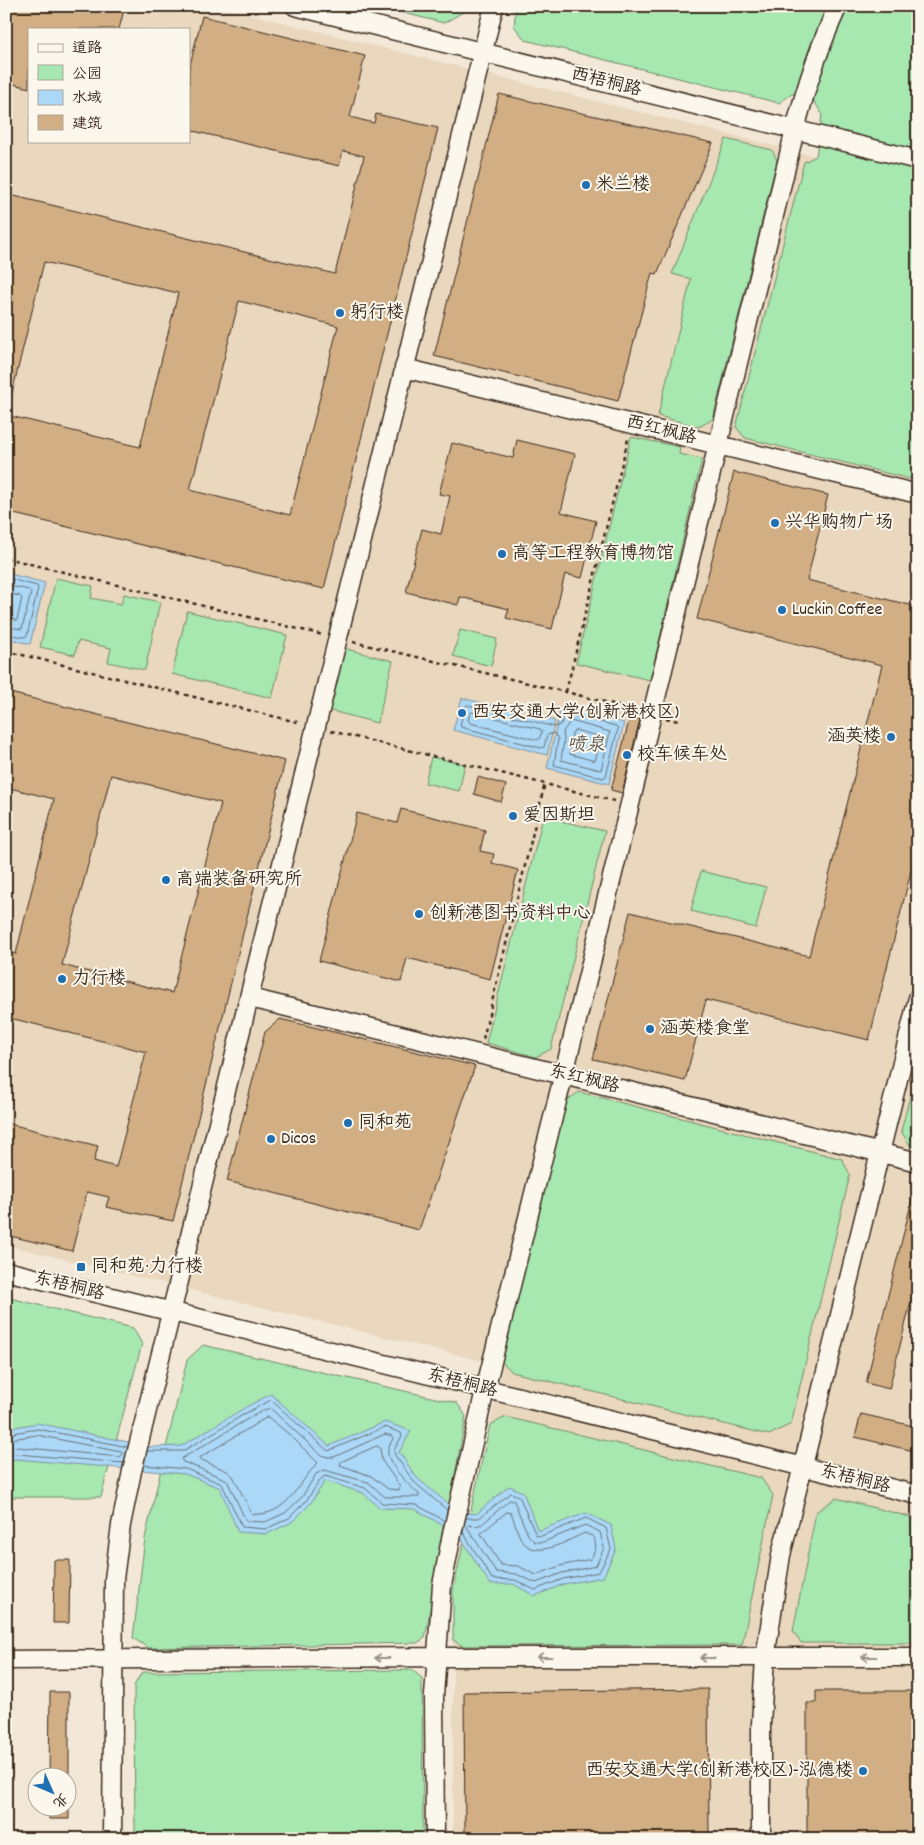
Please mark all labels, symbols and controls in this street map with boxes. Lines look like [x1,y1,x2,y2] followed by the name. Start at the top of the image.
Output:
[28,28,190,142] legend
[72,38,102,60] text: 道路
[568,62,644,104] street label: 西梧桐路
[72,64,102,86] text: 公园
[72,88,102,110] text: 水域
[72,114,102,136] text: 建筑
[596,173,650,198] place label: 米兰楼
[580,179,592,191] marker: 米兰楼
[350,301,404,326] place label: 躬行楼
[334,307,346,319] marker: 躬行楼
[623,410,699,452] street label: 西红枫路
[785,511,893,536] place label: 兴华购物广场
[769,517,781,529] marker: 兴华购物广场
[512,542,674,567] place label: 高等工程教育博物馆
[496,548,508,560] marker: 高等工程教育博物馆
[792,598,882,623] place label: Luckin Coffee
[776,604,788,616] marker: Luckin Coffee
[472,701,679,726] place label: 西安交通大学(创新港校区)
[456,707,468,719] marker: 西安交通大学(创新港校区)
[827,725,881,750] place label: 涵英楼
[885,731,897,743] marker: 涵英楼
[567,733,605,760] water label: 喷泉
[637,743,727,768] place label: 校车候车处
[621,749,633,761] marker: 校车候车处
[523,804,595,829] place label: 爱因斯坦
[507,810,519,822] marker: 爱因斯坦
[176,868,302,893] place label: 高端装备研究所
[160,874,172,886] marker: 高端装备研究所
[429,902,591,927] place label: 创新港图书资料中心
[413,908,425,920] marker: 创新港图书资料中心
[72,967,126,992] place label: 力行楼
[56,973,68,985] marker: 力行楼
[660,1017,750,1042] place label: 涵英楼食堂
[644,1023,656,1035] marker: 涵英楼食堂
[546,1059,622,1101] street label: 东红枫路
[358,1111,412,1136] place label: 同和苑
[342,1117,354,1129] marker: 同和苑
[281,1127,316,1152] place label: Dicos
[265,1133,277,1145] marker: Dicos
[91,1255,203,1280] place label: 同和苑·力行楼
[75,1261,87,1273] marker: 同和苑·力行楼
[31,1266,107,1308] street label: 东梧桐路
[424,1363,500,1405] street label: 东梧桐路
[817,1459,893,1501] street label: 东梧桐路
[536,1652,552,1662] one-way arrow
[861,1652,878,1662] one-way arrow
[374,1653,390,1662] one-way arrow
[699,1653,715,1663] one-way arrow
[586,1759,853,1784] place label: 西安交通大学(创新港校区)-泓德楼
[857,1765,869,1777] marker: 西安交通大学(创新港校区)-泓德楼
[28,1768,78,1818] north arrow
[48,1788,72,1812] text: 北

